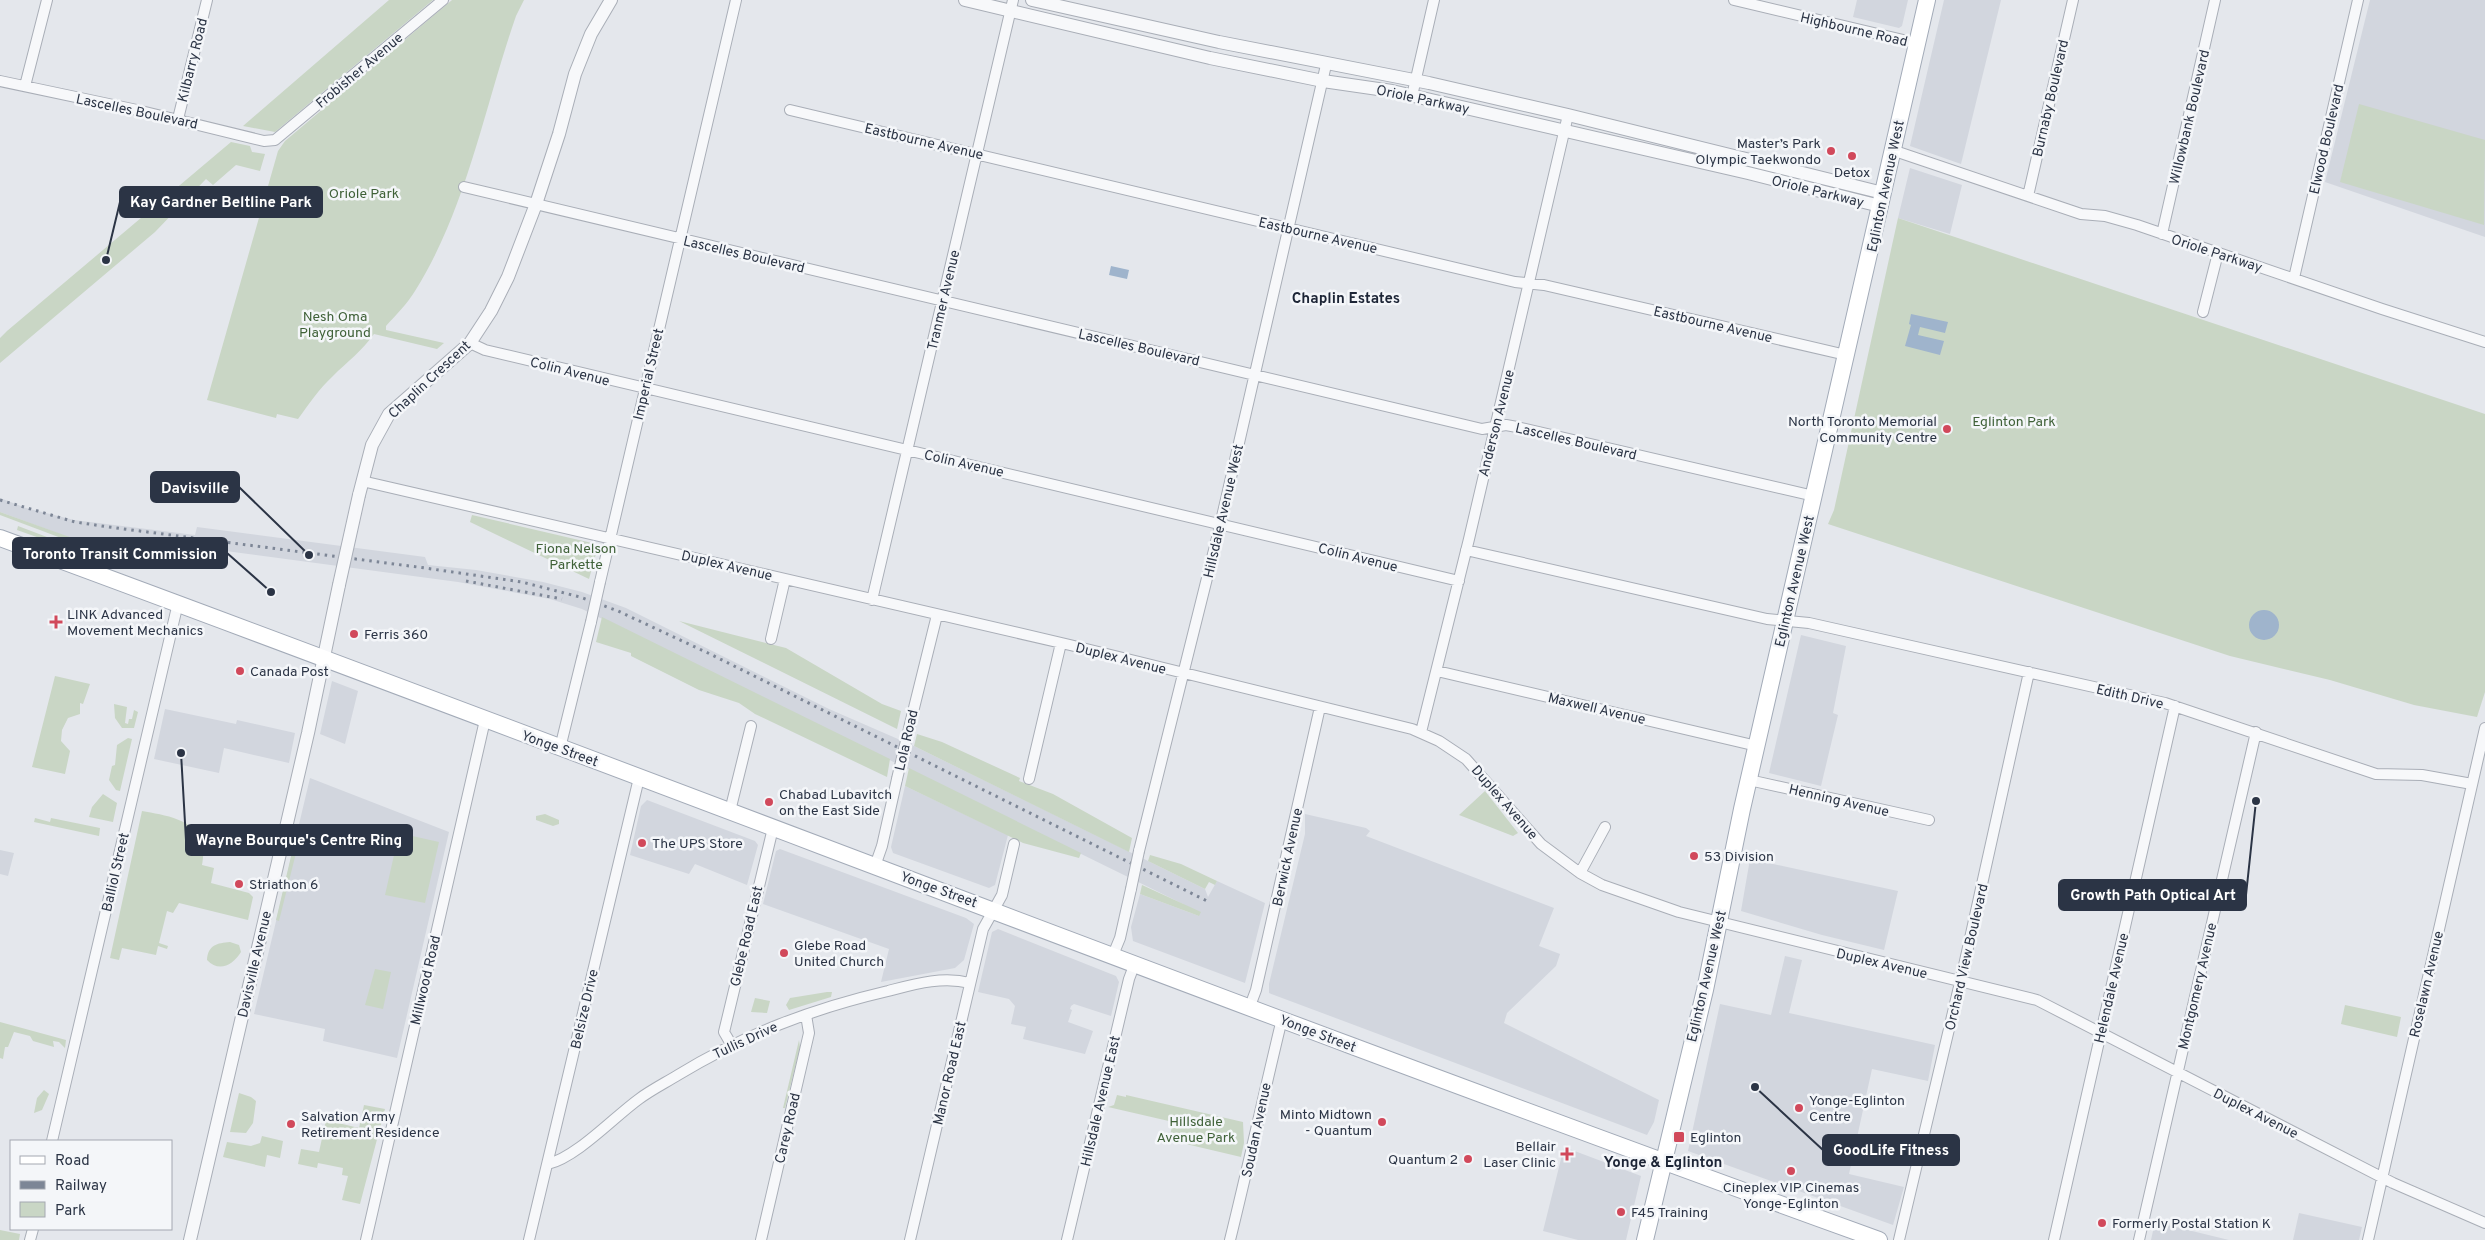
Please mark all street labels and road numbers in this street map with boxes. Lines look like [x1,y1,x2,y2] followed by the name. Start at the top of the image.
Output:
[1798,10,1909,51] street label: Highbourne Road
[175,17,212,104] street label: Kilbarry Road
[313,30,407,113] street label: Frobisher Avenue
[2030,38,2073,159] street label: Burnaby Boulevard
[2167,48,2214,186] street label: Willowbank Boulevard
[1375,82,1471,119] street label: Oriole Parkway
[2307,83,2348,196] street label: Elwood Boulevard
[74,91,199,134] street label: Lascelles Boulevard
[1864,119,1909,254] street label: Eglinton Avenue West
[863,121,985,164] street label: Eastbourne Avenue
[1770,173,1866,212] street label: Oriole Parkway
[1257,215,1379,258] street label: Eastbourne Avenue
[2169,232,2264,277] street label: Oriole Parkway
[681,233,806,278] street label: Lascelles Boulevard
[925,249,964,352] street label: Tranmer Avenue
[1652,304,1774,347] street label: Eastbourne Avenue
[1076,326,1201,371] street label: Lascelles Boulevard
[631,327,668,422] street label: Imperial Street
[385,338,475,423] street label: Chaplin Crescent
[528,354,611,391] street label: Colin Avenue
[1476,368,1519,479] street label: Anderson Avenue
[1513,420,1638,465] street label: Lascelles Boulevard
[1201,443,1248,580] street label: Hillsdale Avenue West
[922,447,1005,482] street label: Colin Avenue
[1772,514,1819,649] street label: Eglinton Avenue West
[1316,540,1399,577] street label: Colin Avenue
[679,548,774,585] street label: Duplex Avenue
[1073,640,1168,679] street label: Duplex Avenue
[2094,681,2165,713] street label: Edith Drive
[1546,690,1647,729] street label: Maxwell Avenue
[892,708,923,773] street label: Lola Road
[519,728,600,771] street label: Yonge Street
[1467,762,1541,844] street label: Duplex Avenue
[1787,782,1891,821] street label: Henning Avenue
[1270,807,1307,908] street label: Berwick Avenue
[99,831,134,914] street label: Balliol Street
[898,869,979,912] street label: Yonge Street
[1942,882,1993,1032] street label: Orchard View Boulevard
[728,884,767,988] street label: Glebe Road East
[235,909,276,1019] street label: Davisville Avenue
[1684,909,1731,1044] street label: Eglinton Avenue West
[2176,921,2221,1051] street label: Montgomery Avenue
[2407,929,2448,1039] street label: Roselawn Avenue
[2091,931,2133,1045] street label: Helendale Avenue
[408,934,445,1027] street label: Millwood Road
[1834,946,1929,983] street label: Duplex Avenue
[568,968,603,1051] street label: Belsize Drive
[1277,1012,1358,1057] street label: Yonge Street
[711,1019,781,1064] street label: Tullis Drive
[930,1020,971,1127] street label: Manor Road East
[1078,1034,1125,1168] street label: Hillsdale Avenue East
[1239,1081,1276,1179] street label: Soudan Avenue
[2210,1086,2301,1143] street label: Duplex Avenue
[772,1091,805,1165] street label: Carey Road

